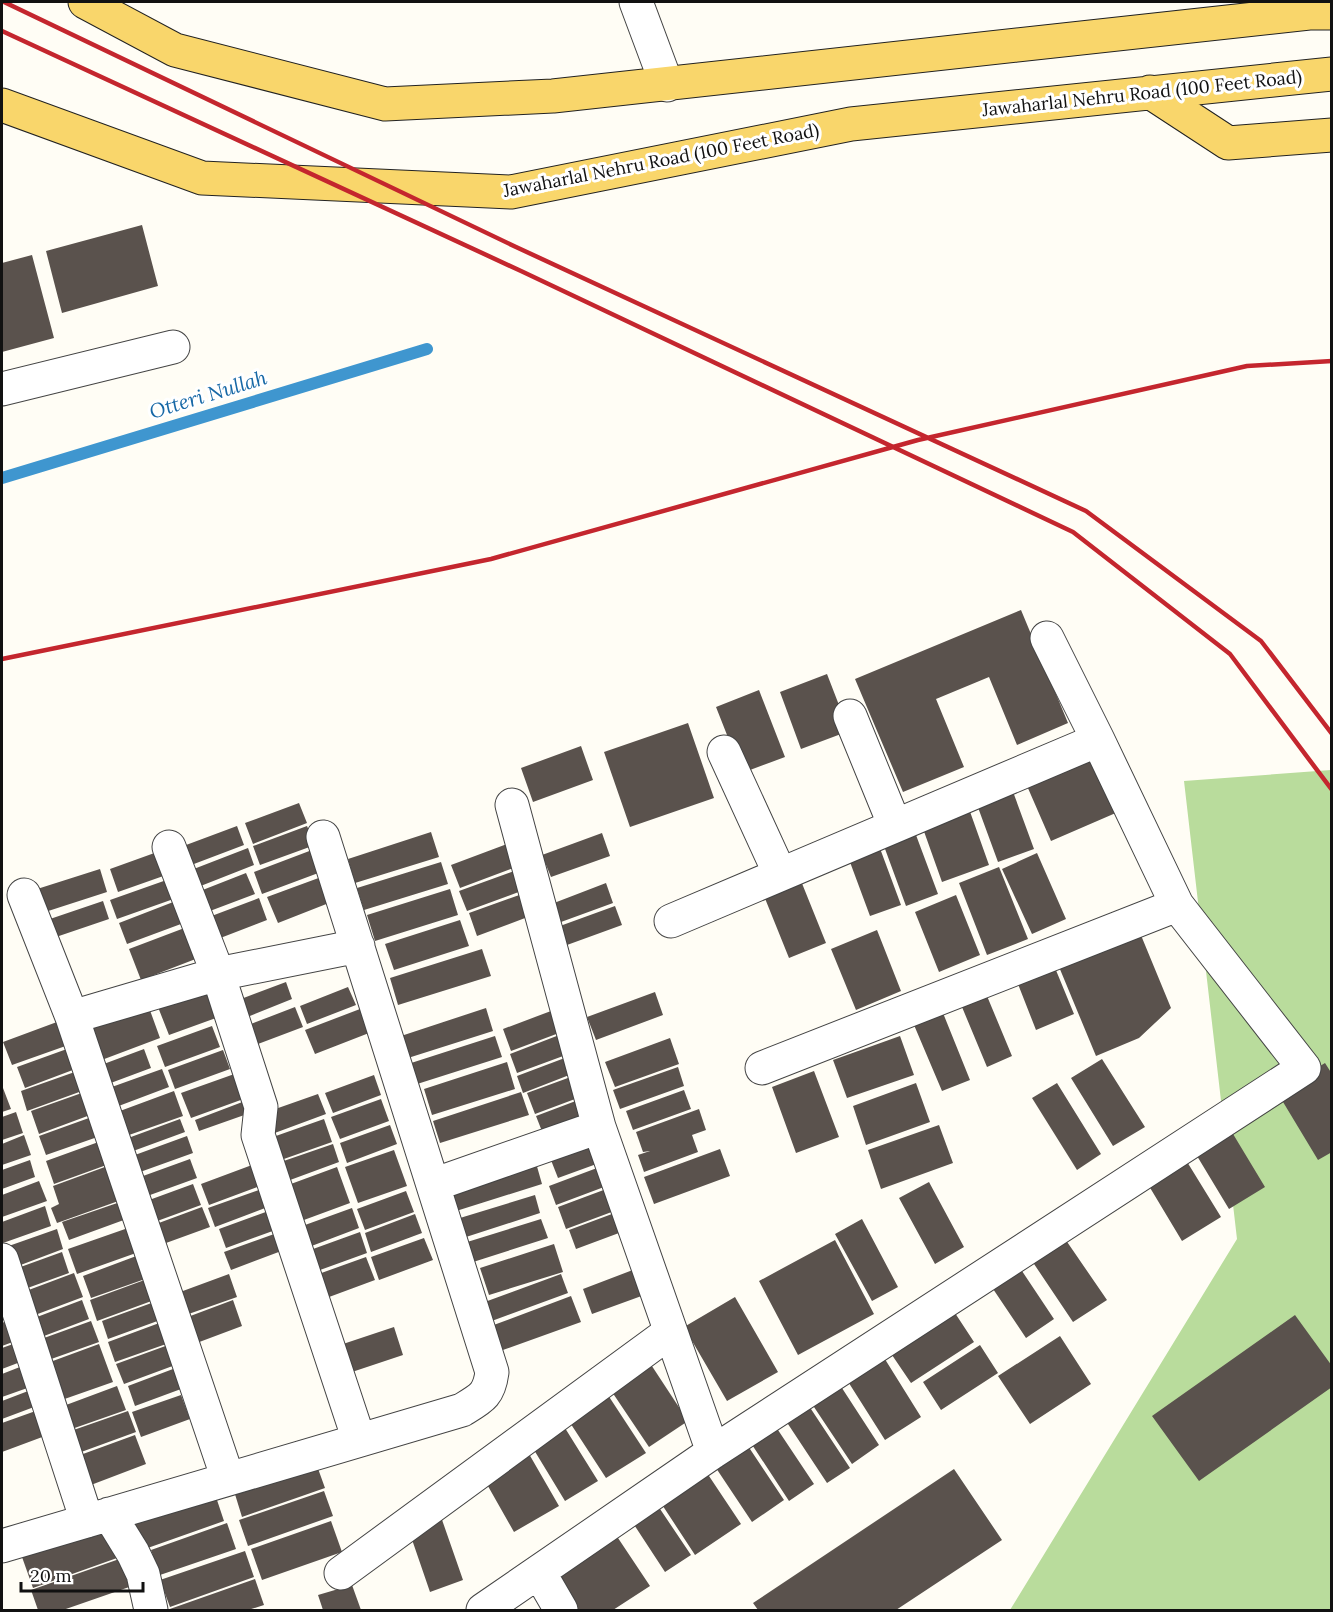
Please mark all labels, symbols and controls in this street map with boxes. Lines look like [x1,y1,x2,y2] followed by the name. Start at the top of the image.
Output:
[980,65,1303,121] street label: Jawaharlal Nehru Road (100 Feet Road)
[500,118,821,202] street label: Jawaharlal Nehru Road (100 Feet Road)
[146,364,270,424] water label: Otteri Nullah
[21,1555,142,1593] scale bar
[30,1564,72,1587] text: 20 m

